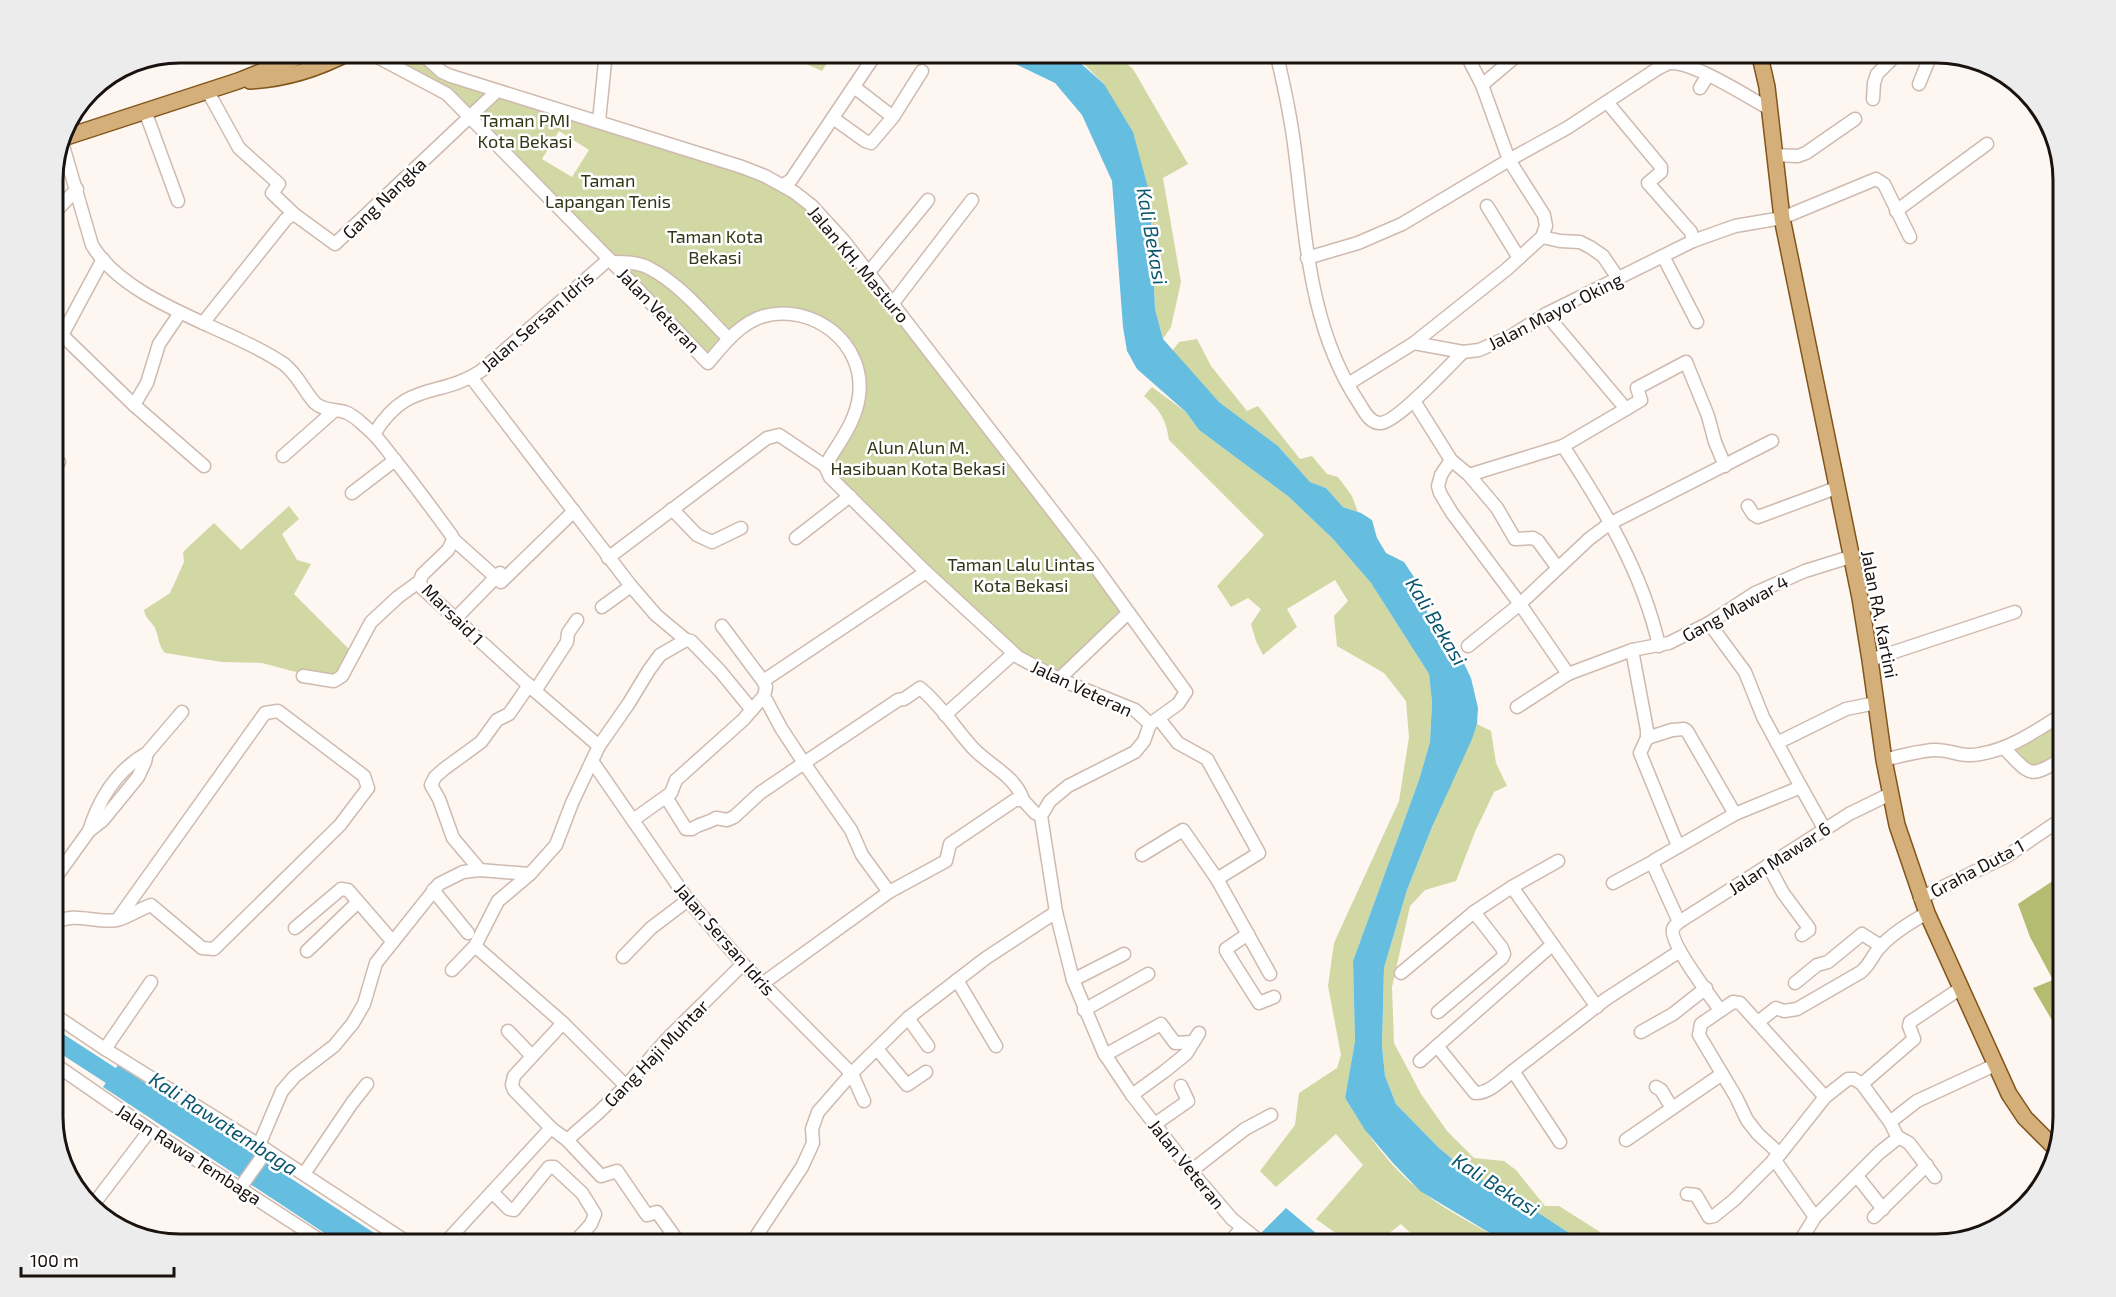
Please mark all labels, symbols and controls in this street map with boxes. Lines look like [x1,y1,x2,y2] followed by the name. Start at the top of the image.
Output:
[478,109,572,152] park label: Taman PMI Kota Bekasi
[338,153,430,243] street label: Gang Nangka
[545,169,671,212] park label: Taman Lapangan Tenis
[1133,186,1173,287] water label: Kali Bekasi
[804,201,914,327] street label: Jalan KH. Masturo
[667,225,763,268] park label: Taman Kota Bekasi
[613,263,705,357] street label: Jalan Veteran
[476,266,598,376] street label: Jalan Sersan Idris
[1484,268,1626,354] street label: Jalan Mayor Oking
[830,436,1006,479] park label: Alun Alun M. Hasibuan Kota Bekasi
[1857,548,1903,680] street label: Jalan RA. Kartini
[947,553,1095,596] park label: Taman Lalu Lintas Kota Bekasi
[1678,570,1792,646] street label: Gang Mawar 4
[1401,573,1473,669] water label: Kali Bekasi
[418,579,488,649] street label: Marsaid 1
[1028,655,1136,721] street label: Jalan Veteran
[1724,817,1834,899] street label: Jalan Mawar 6
[1926,834,2028,902] street label: Graha Duta 1
[670,878,780,1000] street label: Jalan Sersan Idris
[599,995,713,1111] street label: Gang Haji Muhtar
[145,1066,303,1180] water label: Kali Rawatembaga
[112,1099,266,1209] street label: Jalan Rawa Tembaga
[1144,1115,1230,1213] street label: Jalan Veteran
[1448,1147,1544,1221] water label: Kali Bekasi
[21,1240,174,1278] scale bar
[30,1249,79,1271] text: 100 m

